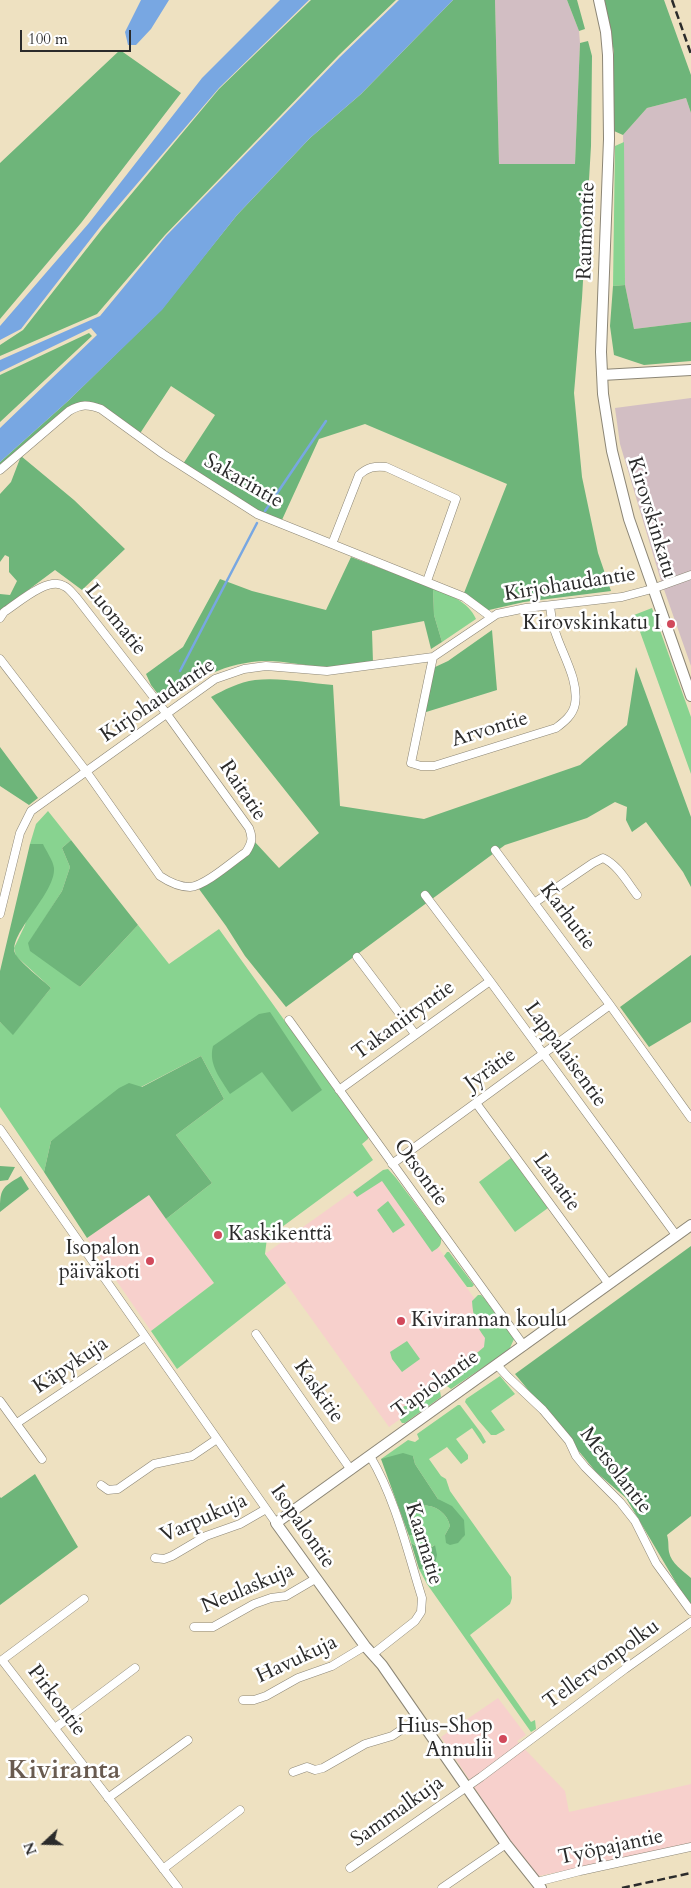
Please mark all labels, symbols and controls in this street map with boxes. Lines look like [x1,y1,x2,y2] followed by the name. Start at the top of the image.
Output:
[22,20,134,52] scale bar
[28,29,68,49] text: 100 m
[573,181,601,281] street label: Raumontie
[199,449,287,515] street label: Sakarintie
[621,454,681,582] street label: Kirovskinkatu
[502,562,638,608] street label: Kirjohaudantie
[79,579,151,661] street label: Luomatie
[522,611,661,637] place label: Kirovskinkatu I
[665,618,677,630] marker: Kirovskinkatu I
[96,653,220,749] street label: Kirjohaudantie
[449,706,531,754] street label: Arvontie
[213,756,271,826] street label: Raitatie
[534,878,600,956] street label: Karhutie
[348,975,460,1067] street label: Takaniityntie
[518,997,612,1113] street label: Lappalaisentie
[460,1043,522,1097] street label: Jyrätie
[387,1134,453,1212] street label: Otsontie
[527,1149,585,1217] street label: Lanatie
[228,1222,332,1248] place label: Kaskikenttä
[212,1229,224,1241] marker: Kaskikenttä
[59,1236,140,1286] place label: Isopalon päiväkoti
[144,1255,156,1267] marker: Isopalon päiväkoti
[411,1308,567,1334] place label: Kivirannan koulu
[395,1315,407,1327] marker: Kivirannan koulu
[29,1332,113,1400] street label: Käpykuja
[388,1345,484,1425] street label: Tapiolantie
[287,1356,349,1428] street label: Kaskitie
[573,1423,657,1519] street label: Metsolantie
[264,1480,340,1574] street label: Isopalontie
[157,1489,251,1549] street label: Varpukuja
[399,1500,447,1588] street label: Kaarnatie
[198,1558,298,1620] street label: Neulaskuja
[539,1614,665,1716] street label: Tellervonpolku
[252,1630,342,1690] street label: Havukuja
[21,1660,91,1742] street label: Pirkontie
[397,1714,493,1764] place label: Hius-Shop Annulii
[497,1733,509,1745] marker: Hius-Shop Annulii
[8,1756,120,1788] district label: Kiviranta
[347,1771,449,1853] street label: Sammalkuja
[20,1818,70,1868] north arrow
[556,1825,666,1871] street label: Työpajantie
[19,1839,42,1858] text: N

